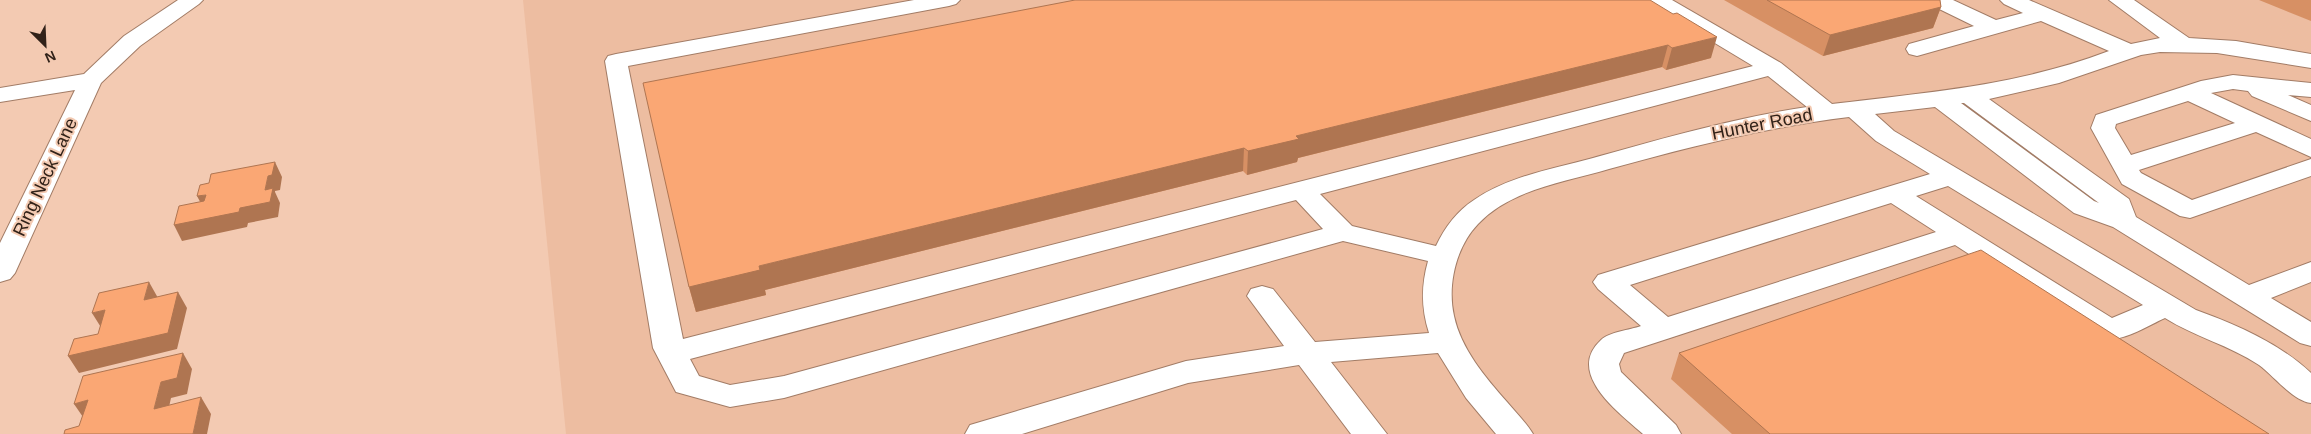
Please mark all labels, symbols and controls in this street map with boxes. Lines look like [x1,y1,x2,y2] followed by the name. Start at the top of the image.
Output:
[20,20,70,70] north arrow
[42,48,58,66] text: N
[1710,104,1814,144] street label: Hunter Road
[9,115,81,239] street label: Ring Neck Lane

